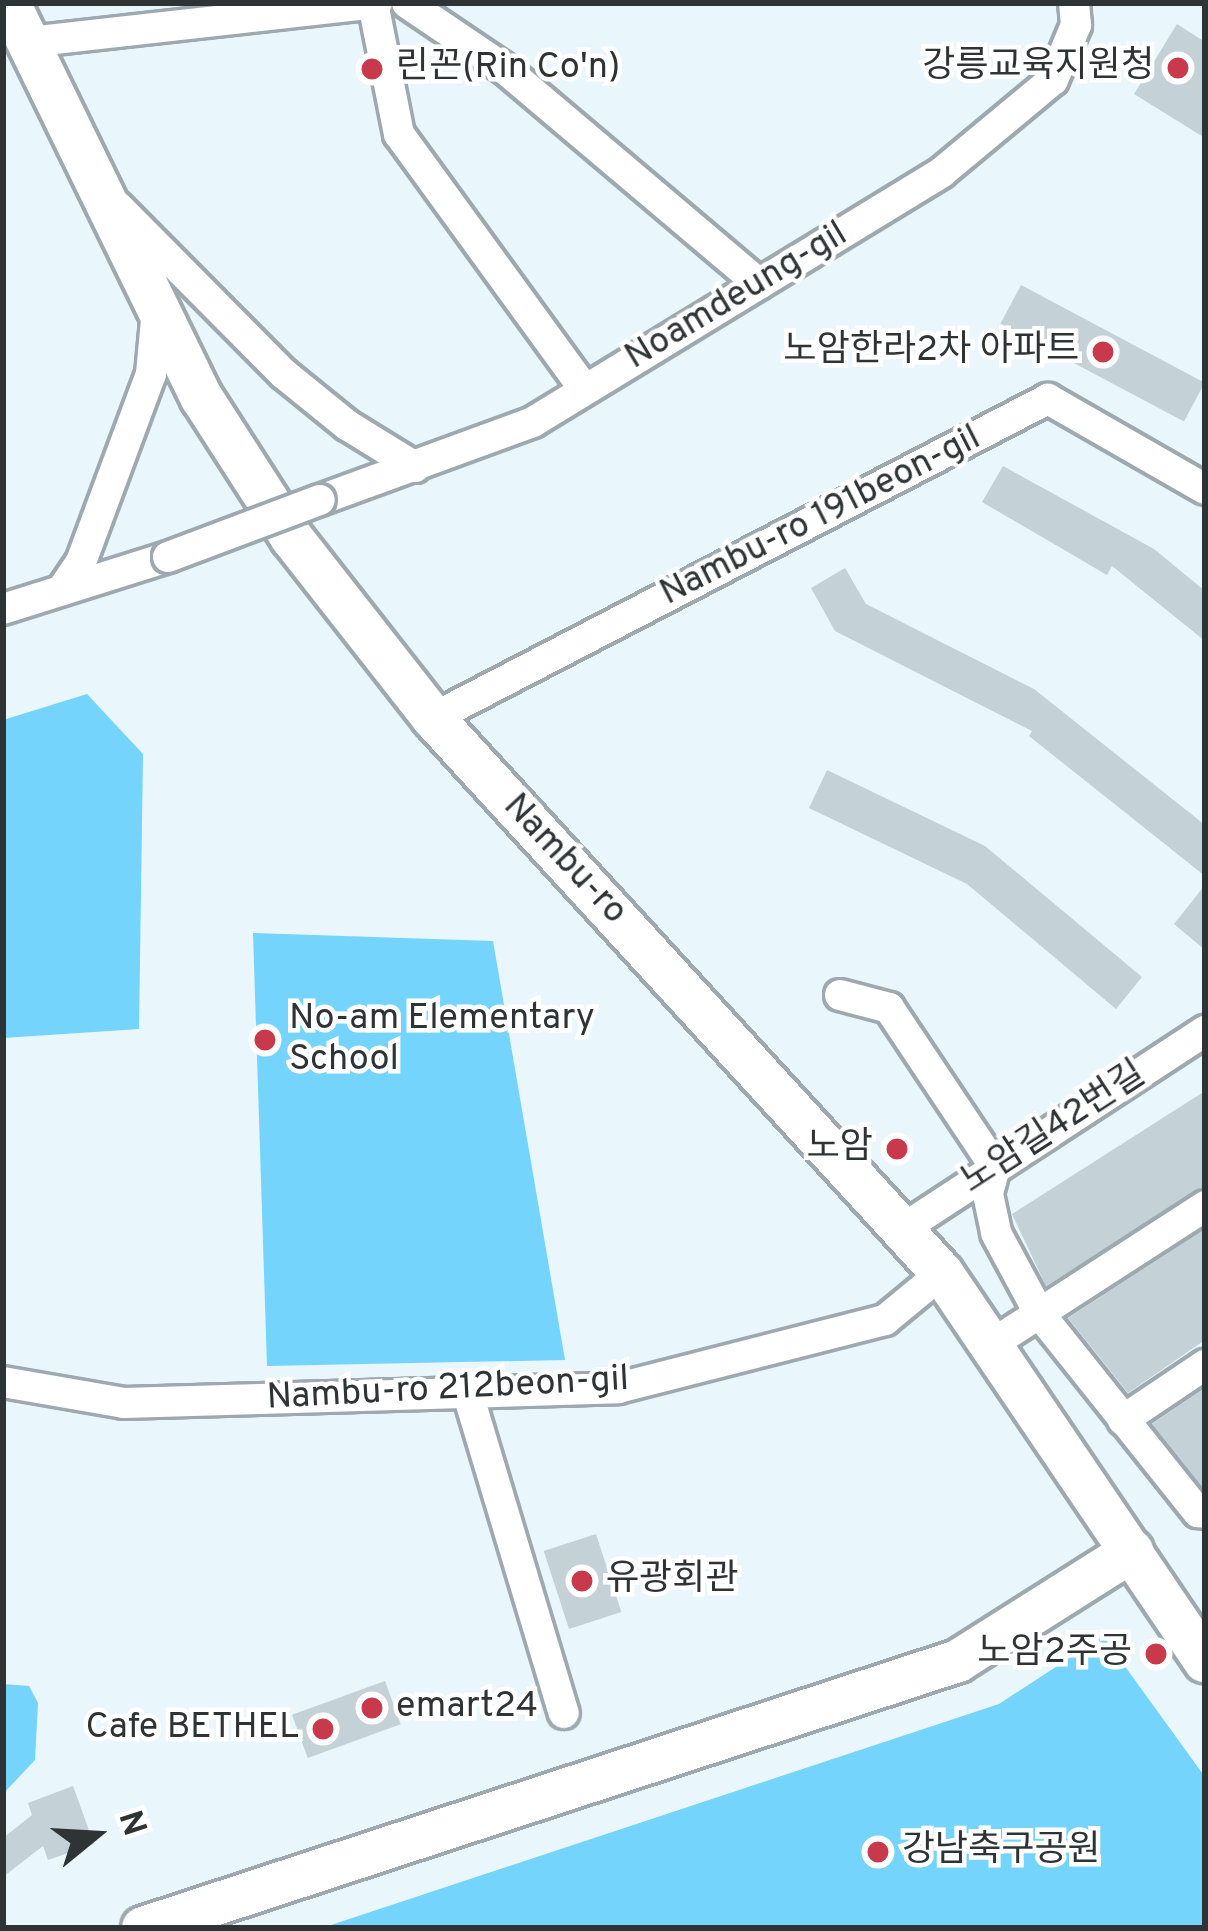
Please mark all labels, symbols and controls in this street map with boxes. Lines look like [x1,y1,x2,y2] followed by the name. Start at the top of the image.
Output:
[922,46,1154,90] place label: 강릉교육지원청
[396,47,619,91] place label: 린꼰(Rin Co'n)
[1165,55,1191,81] marker: 강릉교육지원청
[359,56,385,82] marker: 린꼰(Rin Co'n)
[618,214,856,380] street label: Noamdeung-gil
[784,330,1079,374] place label: 노암한라2차 아파트
[1090,339,1116,365] marker: 노암한라2차 아파트
[654,418,988,616] street label: Nambu-ro 191beon-gil
[493,786,635,934] street label: Nambu-ro
[289,997,595,1082] place label: No-am Elementary School
[252,1027,278,1053] marker: No-am Elementary School
[954,1054,1154,1204] street label: 노암길42번길
[807,1127,873,1171] place label: 노암
[884,1136,910,1162] marker: 노암
[266,1359,630,1421] street label: Nambu-ro 212beon-gil
[606,1559,738,1603] place label: 유광회관
[569,1568,595,1594] marker: 유광회관
[977,1632,1132,1676] place label: 노암2주공
[1143,1641,1169,1667] marker: 노암2주공
[396,1686,538,1730] place label: emart24
[359,1695,385,1721] marker: emart24
[85,1707,299,1751] place label: Cafe BETHEL
[310,1716,336,1742] marker: Cafe BETHEL
[36,1775,156,1895] north arrow
[107,1806,154,1842] text: N
[902,1830,1101,1874] place label: 강남축구공원
[865,1839,891,1865] marker: 강남축구공원

